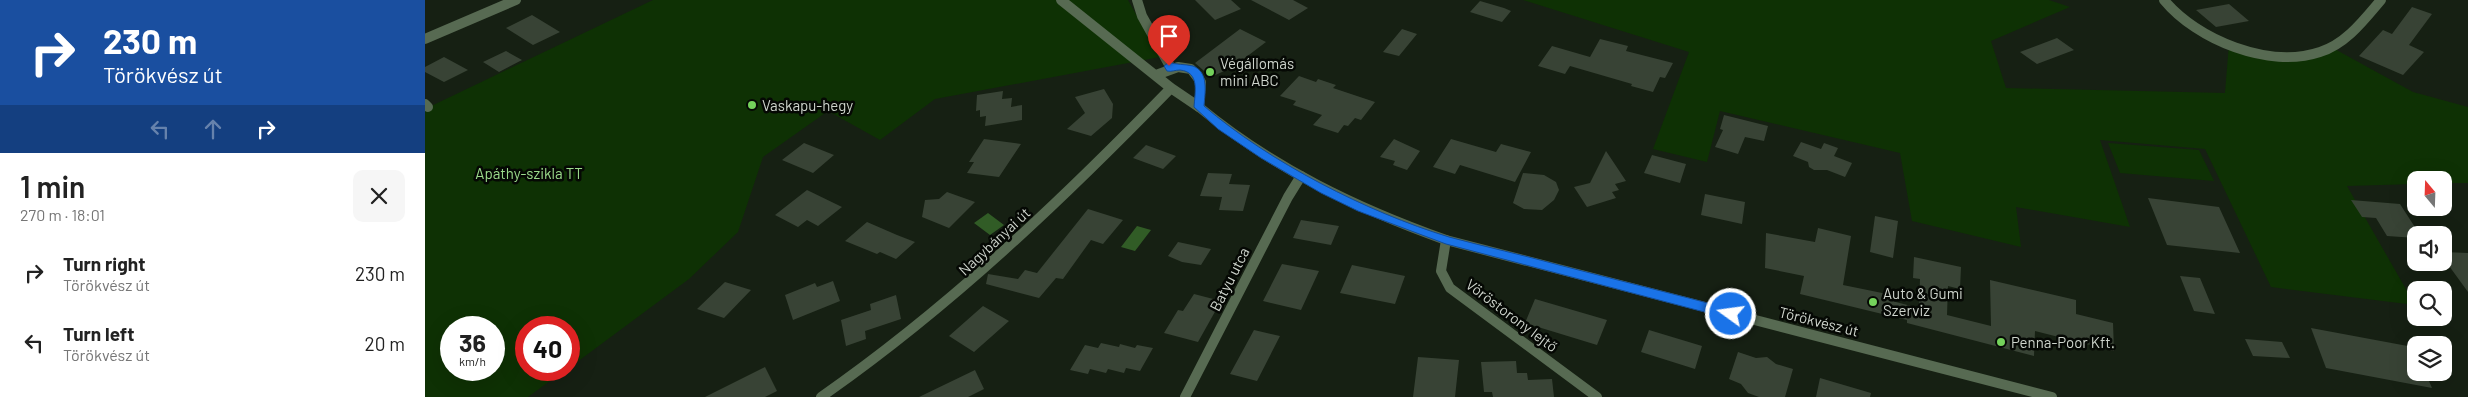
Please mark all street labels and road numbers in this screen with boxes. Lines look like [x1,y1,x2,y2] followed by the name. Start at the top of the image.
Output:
[954,203,1034,279] street label: Nagybányai út
[1205,244,1253,314] street label: Batyu utca
[1463,275,1561,355] street label: Vöröstorony lejtő
[1777,302,1861,340] street label: Törökvész út

